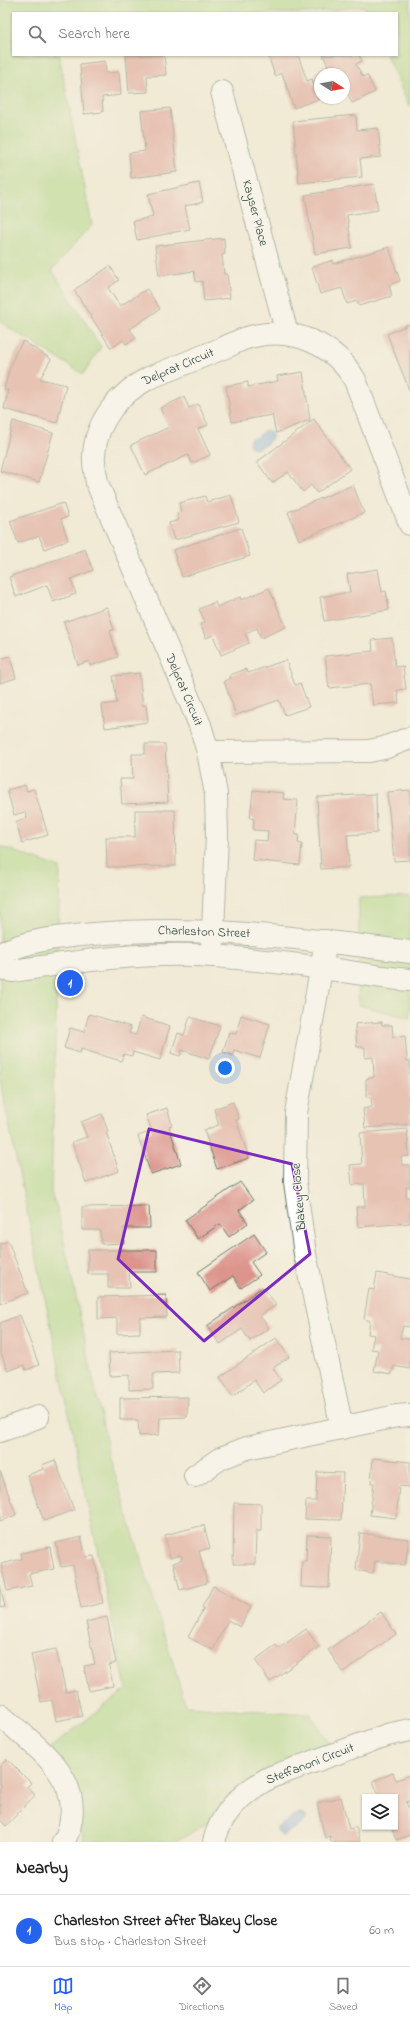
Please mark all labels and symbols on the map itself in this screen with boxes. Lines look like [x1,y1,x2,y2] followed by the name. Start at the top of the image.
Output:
[314,68,350,104] north arrow
[236,178,273,249] street label: Kayser Place
[138,343,218,391] street label: Delprat Circuit
[160,650,208,730] street label: Delprat Circuit
[157,921,251,943] street label: Charleston Street
[57,968,83,998] pin: 1
[215,1058,235,1078] your location
[287,1162,312,1233] street label: Blakey Close
[263,1738,358,1790] street label: Steffanoni Circuit

